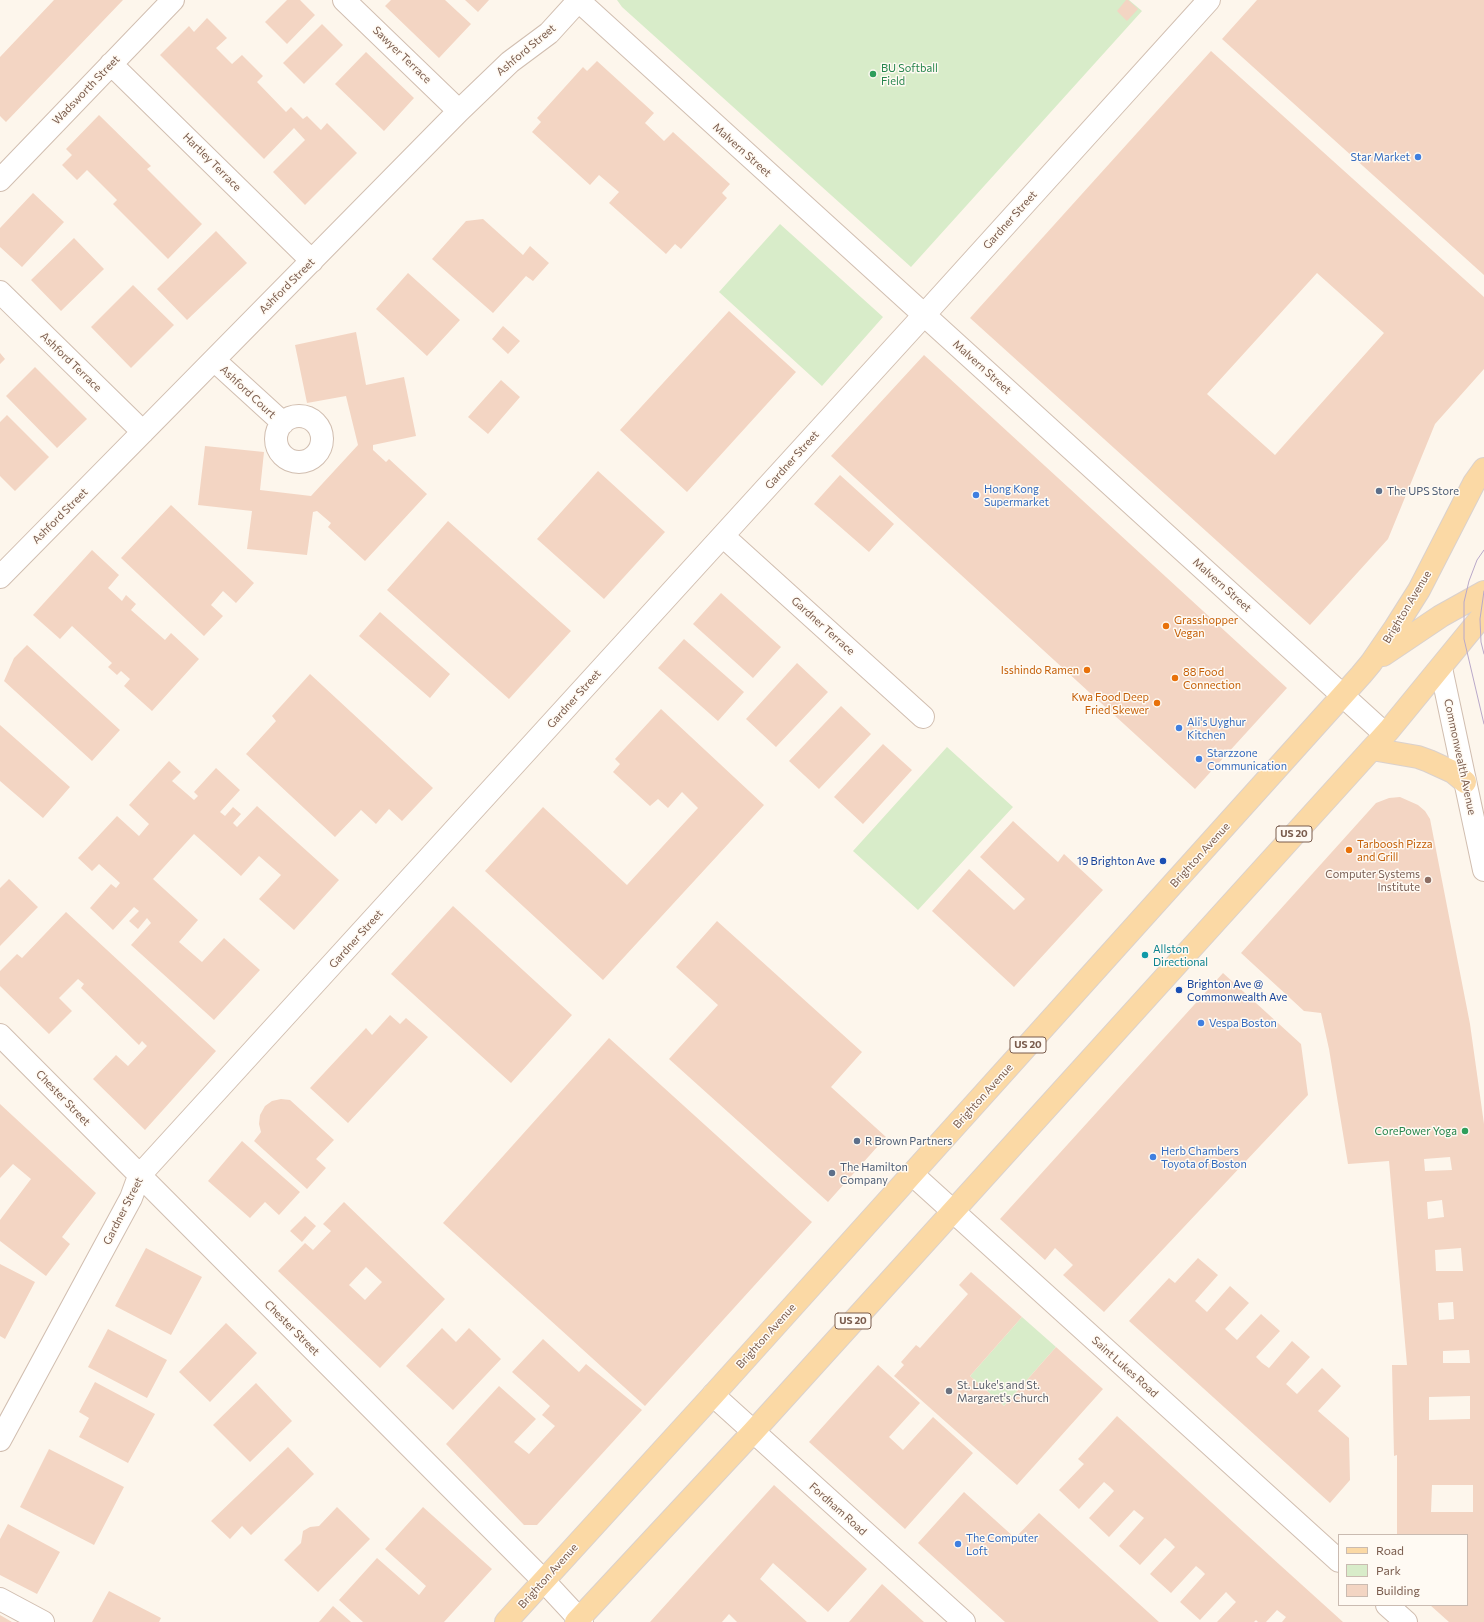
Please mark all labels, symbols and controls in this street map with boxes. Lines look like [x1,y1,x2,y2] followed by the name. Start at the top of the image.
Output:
[494,21,558,79] street label: Ashford Street
[370,24,434,86] street label: Sawyer Terrace
[50,53,122,127] street label: Wadsworth Street
[881,61,938,87] place label: BU Softball Field
[868,69,878,79] marker: BU Softball Field
[710,120,774,180] street label: Malvern Street
[180,130,244,194] street label: Hartley Terrace
[1350,150,1410,164] place label: Star Market
[1413,152,1423,162] marker: Star Market
[980,188,1040,252] street label: Gardner Street
[256,255,318,317] street label: Ashford Street
[38,330,104,394] street label: Ashford Terrace
[950,337,1014,397] street label: Malvern Street
[217,363,279,421] street label: Ashford Court
[762,428,822,492] street label: Gardner Street
[984,482,1049,508] place label: Hong Kong Supermarket
[1387,484,1459,498] place label: The UPS Store
[29,485,91,547] street label: Ashford Street
[1374,486,1384,496] marker: The UPS Store
[971,490,981,500] marker: Hong Kong Supermarket
[1190,555,1254,615] street label: Malvern Street
[1380,568,1434,646] street label: Brighton Avenue
[789,594,857,658] street label: Gardner Terrace
[1174,613,1238,639] place label: Grasshopper Vegan
[1161,621,1171,631] marker: Grasshopper Vegan
[1001,663,1079,677] place label: Isshindo Ramen
[1082,665,1092,675] marker: Isshindo Ramen
[1183,665,1241,691] place label: 88 Food Connection
[544,667,604,731] street label: Gardner Street
[1170,673,1180,683] marker: 88 Food Connection
[1072,690,1149,716] place label: Kwa Food Deep Fried Skewer
[1152,698,1162,708] marker: Kwa Food Deep Fried Skewer
[1441,698,1479,816] street label: Commonwealth Avenue
[1187,715,1246,741] place label: Ali's Uyghur Kitchen
[1174,723,1184,733] marker: Ali's Uyghur Kitchen
[1207,746,1287,772] place label: Starzzone Communication
[1194,754,1204,764] marker: Starzzone Communication
[1167,820,1233,890] street label: Brighton Avenue
[1276,826,1312,842] road number: US 20
[1357,837,1433,863] place label: Tarboosh Pizza and Grill
[1344,845,1354,855] marker: Tarboosh Pizza and Grill
[1077,854,1155,868] place label: 19 Brighton Ave
[1158,856,1168,866] marker: 19 Brighton Ave
[1325,867,1420,893] place label: Computer Systems Institute
[1423,875,1433,885] marker: Computer Systems Institute
[326,907,386,971] street label: Gardner Street
[1153,942,1208,968] place label: Allston Directional
[1140,950,1150,960] marker: Allston Directional
[1187,977,1287,1003] place label: Brighton Ave @ Commonwealth Ave
[1174,985,1184,995] marker: Brighton Ave @ Commonwealth Ave
[1209,1016,1277,1030] place label: Vespa Boston
[1196,1018,1206,1028] marker: Vespa Boston
[1010,1037,1046,1053] road number: US 20
[950,1061,1016,1131] street label: Brighton Avenue
[33,1067,93,1129] street label: Chester Street
[1375,1124,1457,1138] place label: CorePower Yoga
[1460,1126,1470,1136] marker: CorePower Yoga
[865,1134,952,1148] place label: R Brown Partners
[852,1136,862,1146] marker: R Brown Partners
[1161,1144,1247,1170] place label: Herb Chambers Toyota of Boston
[1148,1152,1158,1162] marker: Herb Chambers Toyota of Boston
[840,1160,908,1186] place label: The Hamilton Company
[827,1168,837,1178] marker: The Hamilton Company
[100,1175,146,1247] street label: Gardner Street
[262,1298,322,1358] street label: Chester Street
[733,1301,799,1371] street label: Brighton Avenue
[835,1313,871,1329] road number: US 20
[1089,1334,1161,1400] street label: Saint Lukes Road
[957,1378,1049,1404] place label: St. Luke's and St. Margaret's Church
[944,1386,954,1396] marker: St. Luke's and St. Margaret's Church
[807,1480,869,1538] street label: Fordham Road
[966,1531,1038,1557] place label: The Computer Loft
[1338,1534,1468,1606] legend
[953,1539,963,1549] marker: The Computer Loft
[515,1541,581,1611] street label: Brighton Avenue
[1376,1543,1404,1557] text: Road
[1376,1563,1401,1577] text: Park
[1376,1583,1420,1597] text: Building

